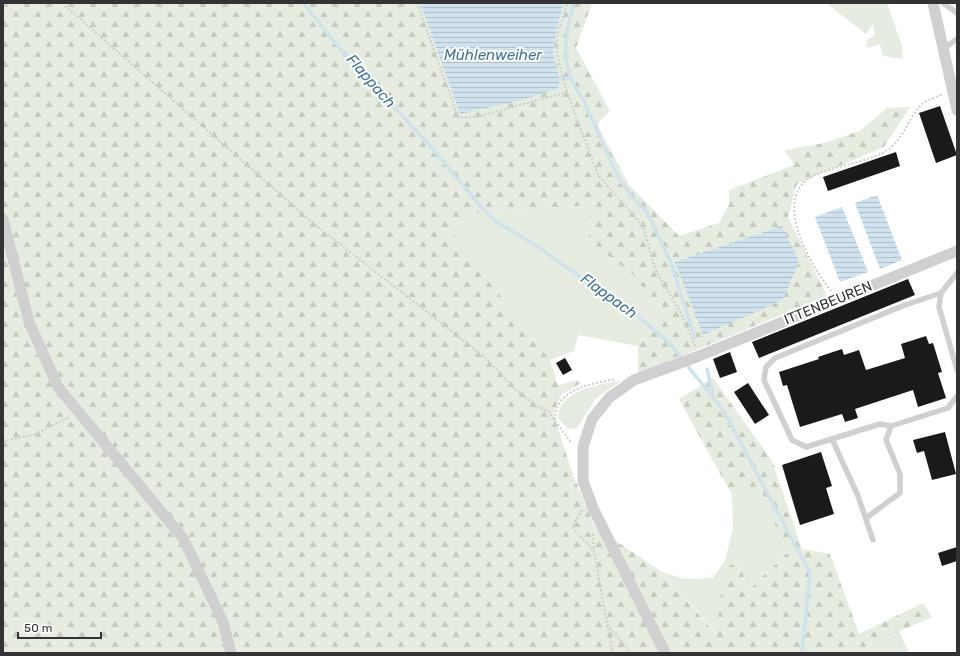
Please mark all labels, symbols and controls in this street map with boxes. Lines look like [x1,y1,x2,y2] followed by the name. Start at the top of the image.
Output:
[444,46,543,64] water label: Mühlenweiher
[343,50,399,112] water label: Flappach
[577,270,641,322] water label: Flappach
[782,278,874,328] street label: ITTENBEUREN
[18,614,101,640] scale bar
[24,621,52,635] text: 50 m

